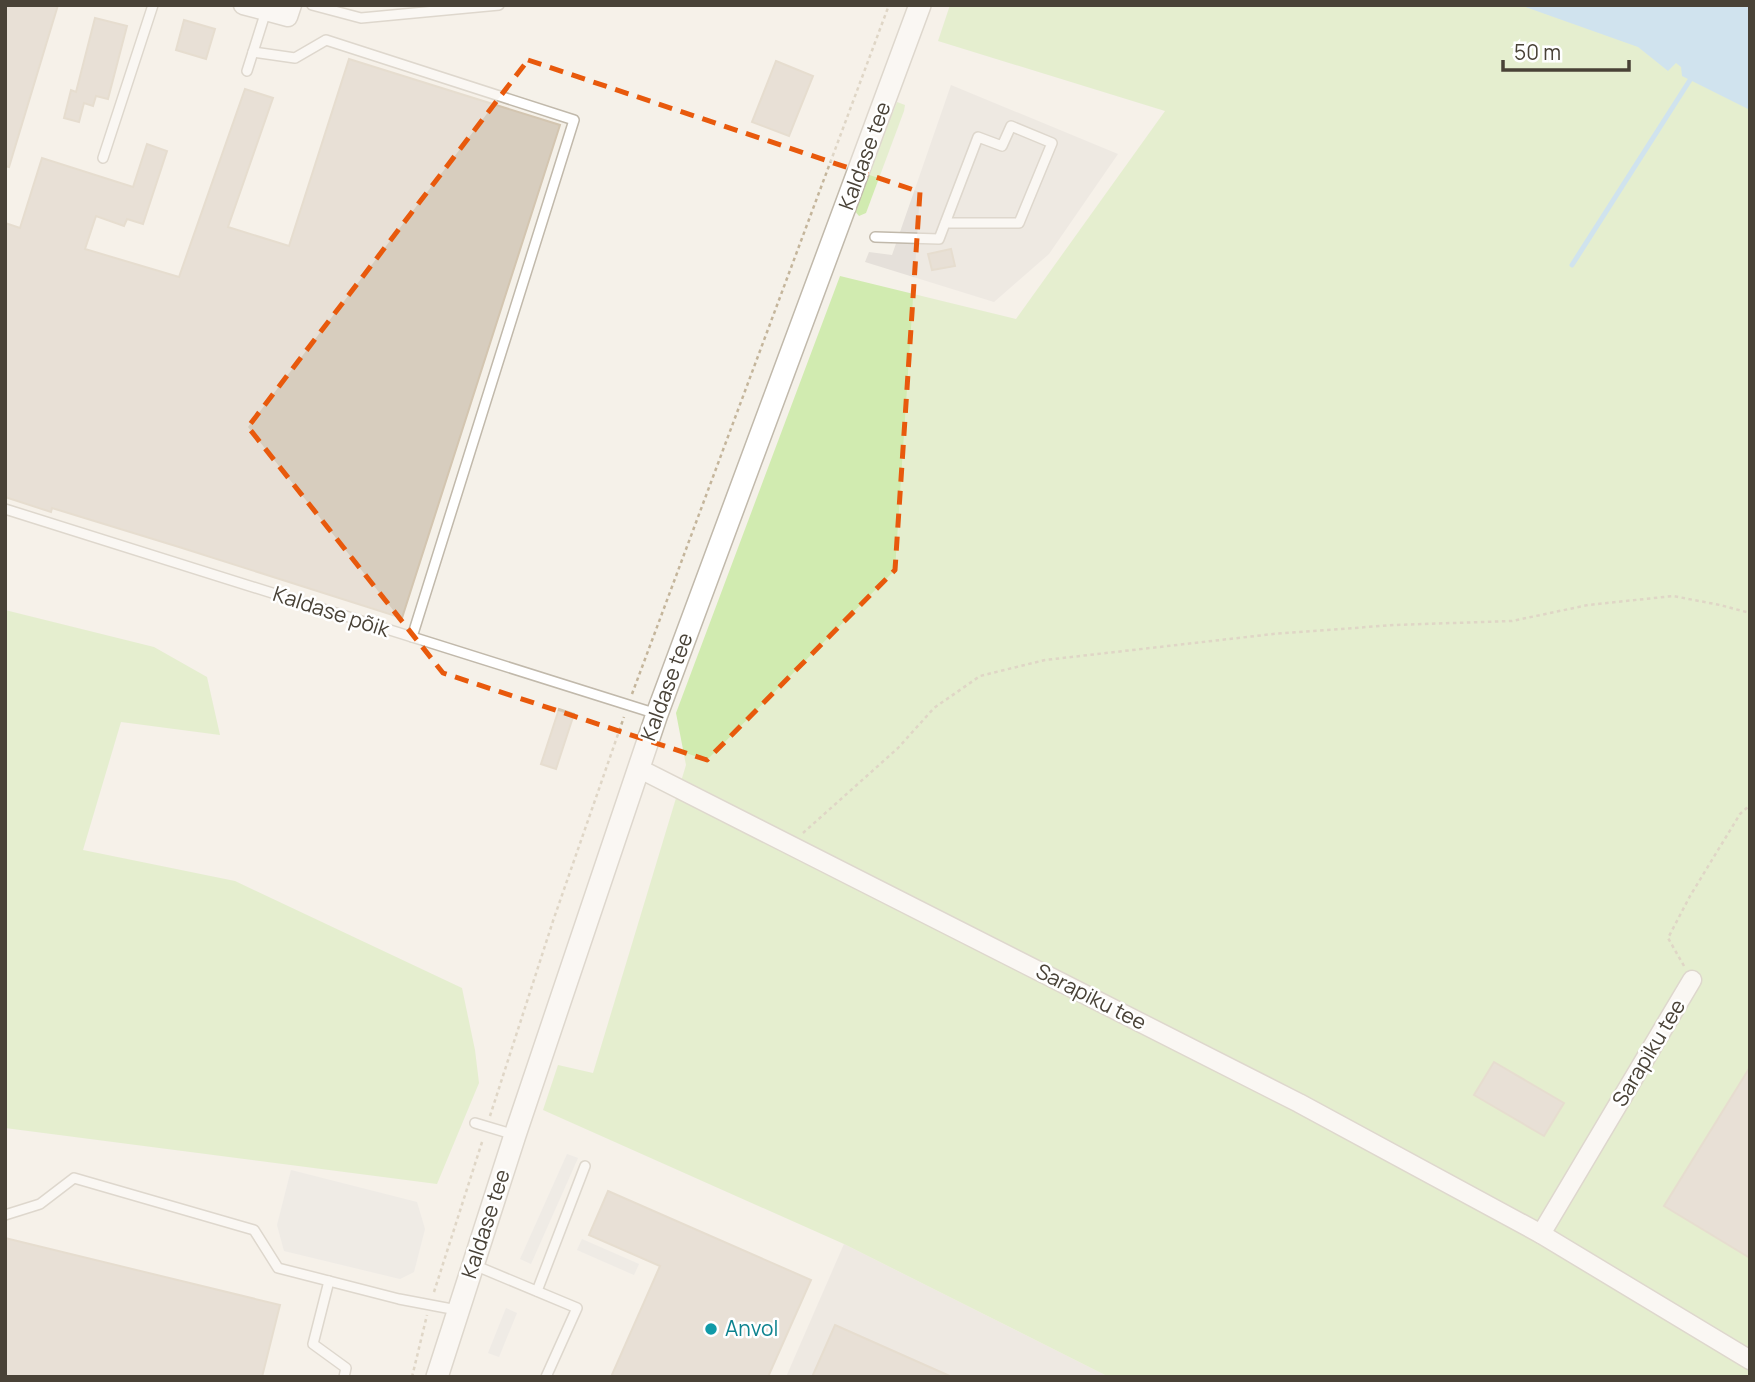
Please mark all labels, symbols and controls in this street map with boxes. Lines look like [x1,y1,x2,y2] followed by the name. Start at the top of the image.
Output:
[1503,28,1629,72] scale bar
[1514,38,1561,66] text: 50 m
[832,98,897,214] street label: Kaldase tee
[270,579,394,643] street label: Kaldase põik
[634,629,699,745] street label: Kaldase tee
[1031,956,1151,1036] street label: Sarapiku tee
[1605,994,1691,1111] street label: Sarapiku tee
[454,1166,516,1282] street label: Kaldase tee
[725,1314,778,1342] place label: Anvol
[703,1321,719,1337] marker: Anvol

